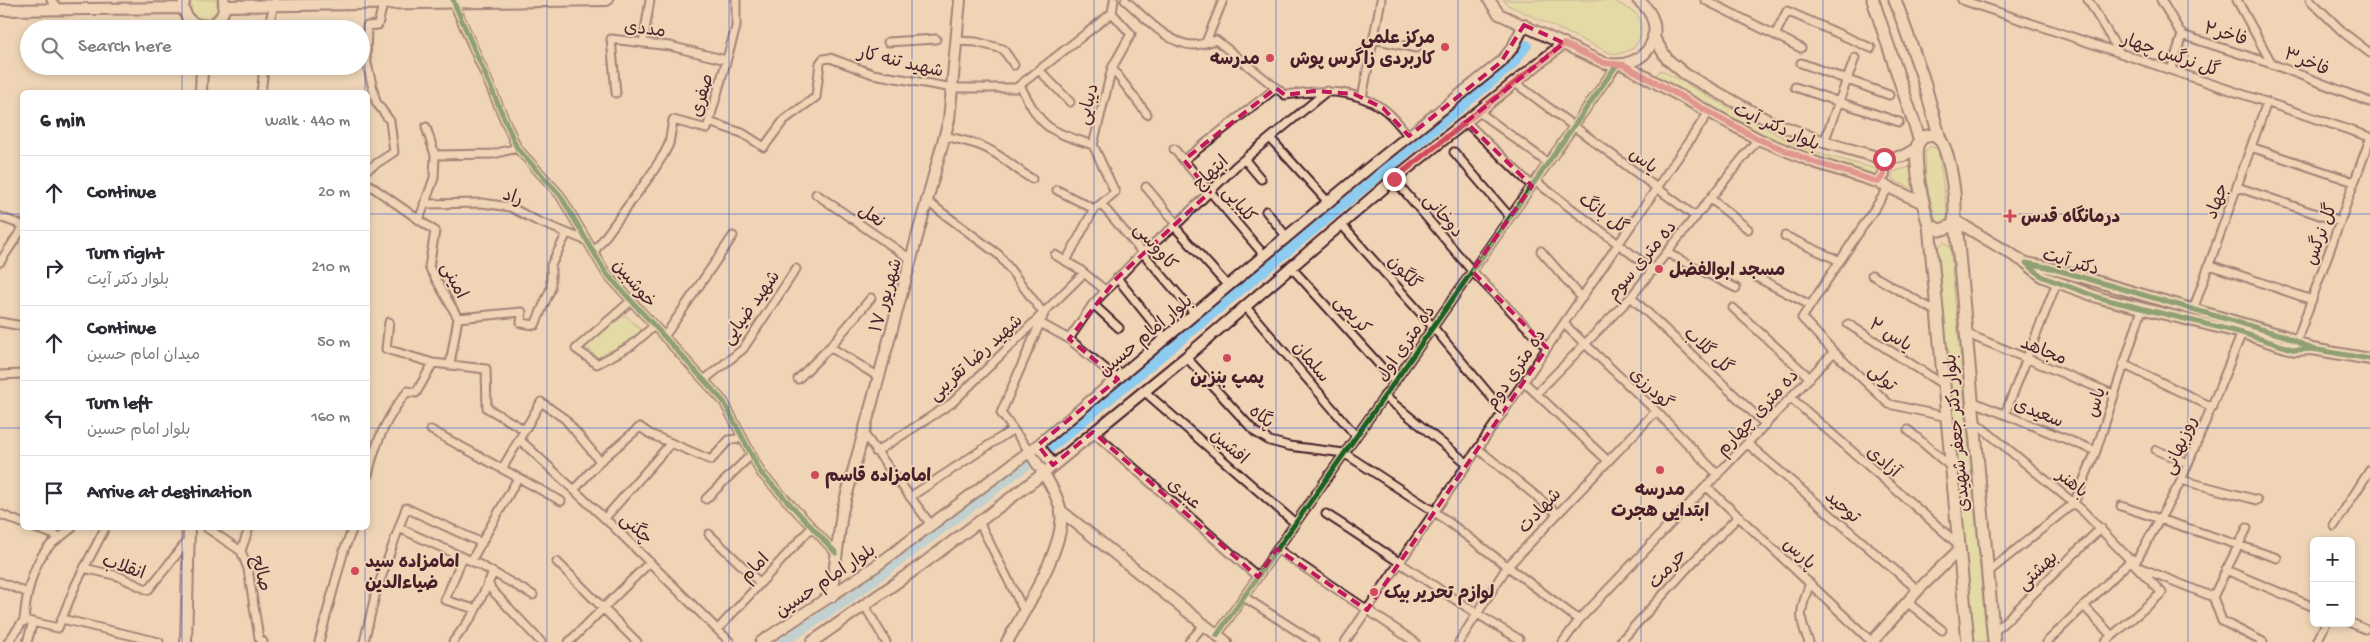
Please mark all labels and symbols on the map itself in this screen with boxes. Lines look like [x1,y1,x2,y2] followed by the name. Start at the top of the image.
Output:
[623,18,667,43] street label: مددی
[2201,19,2250,52] street label: فاخر۲
[2116,27,2223,83] street label: گل نرگس چهار
[1290,29,1435,71] place label: مرکز علمی کاربردی زاگرس پوش
[1439,41,1451,53] marker: مرکز علمی کاربردی زاگرس پوش
[854,43,945,83] street label: شهید تنه کار
[2280,45,2332,82] street label: فاخر۳
[1210,50,1260,71] place label: مدرسه
[1264,52,1276,64] marker: مدرسه
[687,71,720,120] street label: صفری
[1074,82,1105,128] street label: دیبایی
[1729,99,1823,157] street label: بلوار دکتر آیت
[1624,144,1661,180] street label: یاس
[1873,148,1896,171] route start
[1189,152,1234,196] street label: ابتهاج
[1383,168,1406,191] route end
[2202,181,2235,223] street label: جهاد
[1217,183,1260,228] street label: کلیایی
[500,185,525,211] street label: راد
[1574,188,1633,240] street label: گل بانگ
[1418,190,1466,243] street label: دوخانی
[2300,200,2343,268] street label: گل نرگس
[853,201,888,234] street label: نعل
[2021,205,2120,229] place label: درمانگاه قدس
[2003,209,2017,223] marker: درمانگاه قدس
[1604,218,1683,306] street label: ده متری سوم
[1128,220,1181,276] street label: کاووسی
[2040,244,2101,281] street label: دکتر آیت
[1382,250,1426,296] street label: گلگون
[607,256,660,313] street label: خوشبین
[867,256,908,335] street label: ۱۷ شهریور
[435,259,471,303] street label: امینی
[1669,261,1785,282] place label: مسجد ابوالفضل
[1653,263,1665,275] marker: مسجد ابوالفضل
[718,267,786,350] street label: شهید ضیایی
[1095,291,1199,383] street label: بلوار امام حسین
[1328,292,1374,340] street label: کریمی
[1373,302,1441,387] street label: ده متری اول
[925,311,1028,407] street label: شهید رضا تقریبی
[1864,315,1915,357] street label: یاس ۲
[1678,322,1738,380] street label: گل گلاب
[1482,326,1552,415] street label: ده متری دوم
[2017,334,2069,371] street label: مجاهد
[1287,338,1333,388] street label: سلمان
[1221,352,1233,364] marker: پمپ بنزین
[1941,353,1976,513] street label: بلوار دکتر جعفر شهیدی
[1863,361,1900,398] street label: تولی
[1624,363,1678,416] street label: گودرزی
[1713,366,1805,462] street label: ده متری چهارم
[1190,369,1265,390] place label: پمپ بنزین
[2083,385,2112,420] street label: یاس
[2010,395,2066,434] street label: سعیدی
[1244,400,1278,434] street label: پگاه
[2160,413,2203,478] street label: روزبهانی
[1205,425,1252,470] street label: افشین
[1861,442,1905,484] street label: آزادی
[1654,464,1666,476] marker: مدرسه ابتدایی هجرت
[825,465,931,489] place label: امامزاده قاسم
[2050,465,2091,504] street label: باهنر
[809,469,821,481] marker: امامزاده قاسم
[1162,475,1205,515] street label: عبدی
[1611,481,1709,523] place label: مدرسه ابتدایی هجرت
[1515,485,1567,539] street label: شهادت
[1819,487,1864,529] street label: توحید
[615,508,657,550] street label: چگنی
[1778,534,1819,575] street label: پارس
[772,541,881,624] street label: بلوار امام حسین
[1645,545,1693,594] street label: حرمت
[2014,547,2063,596] street label: بهشتی
[737,549,776,589] street label: امام
[99,551,148,586] street label: انقلاب
[245,553,274,594] street label: صالح
[365,553,459,595] place label: امامزاده سید ضیاءالدین
[349,565,361,577] marker: امامزاده سید ضیاءالدین
[1384,584,1494,606] place label: لوازم تحریر بیک
[1368,586,1380,598] marker: لوازم تحریر بیک

